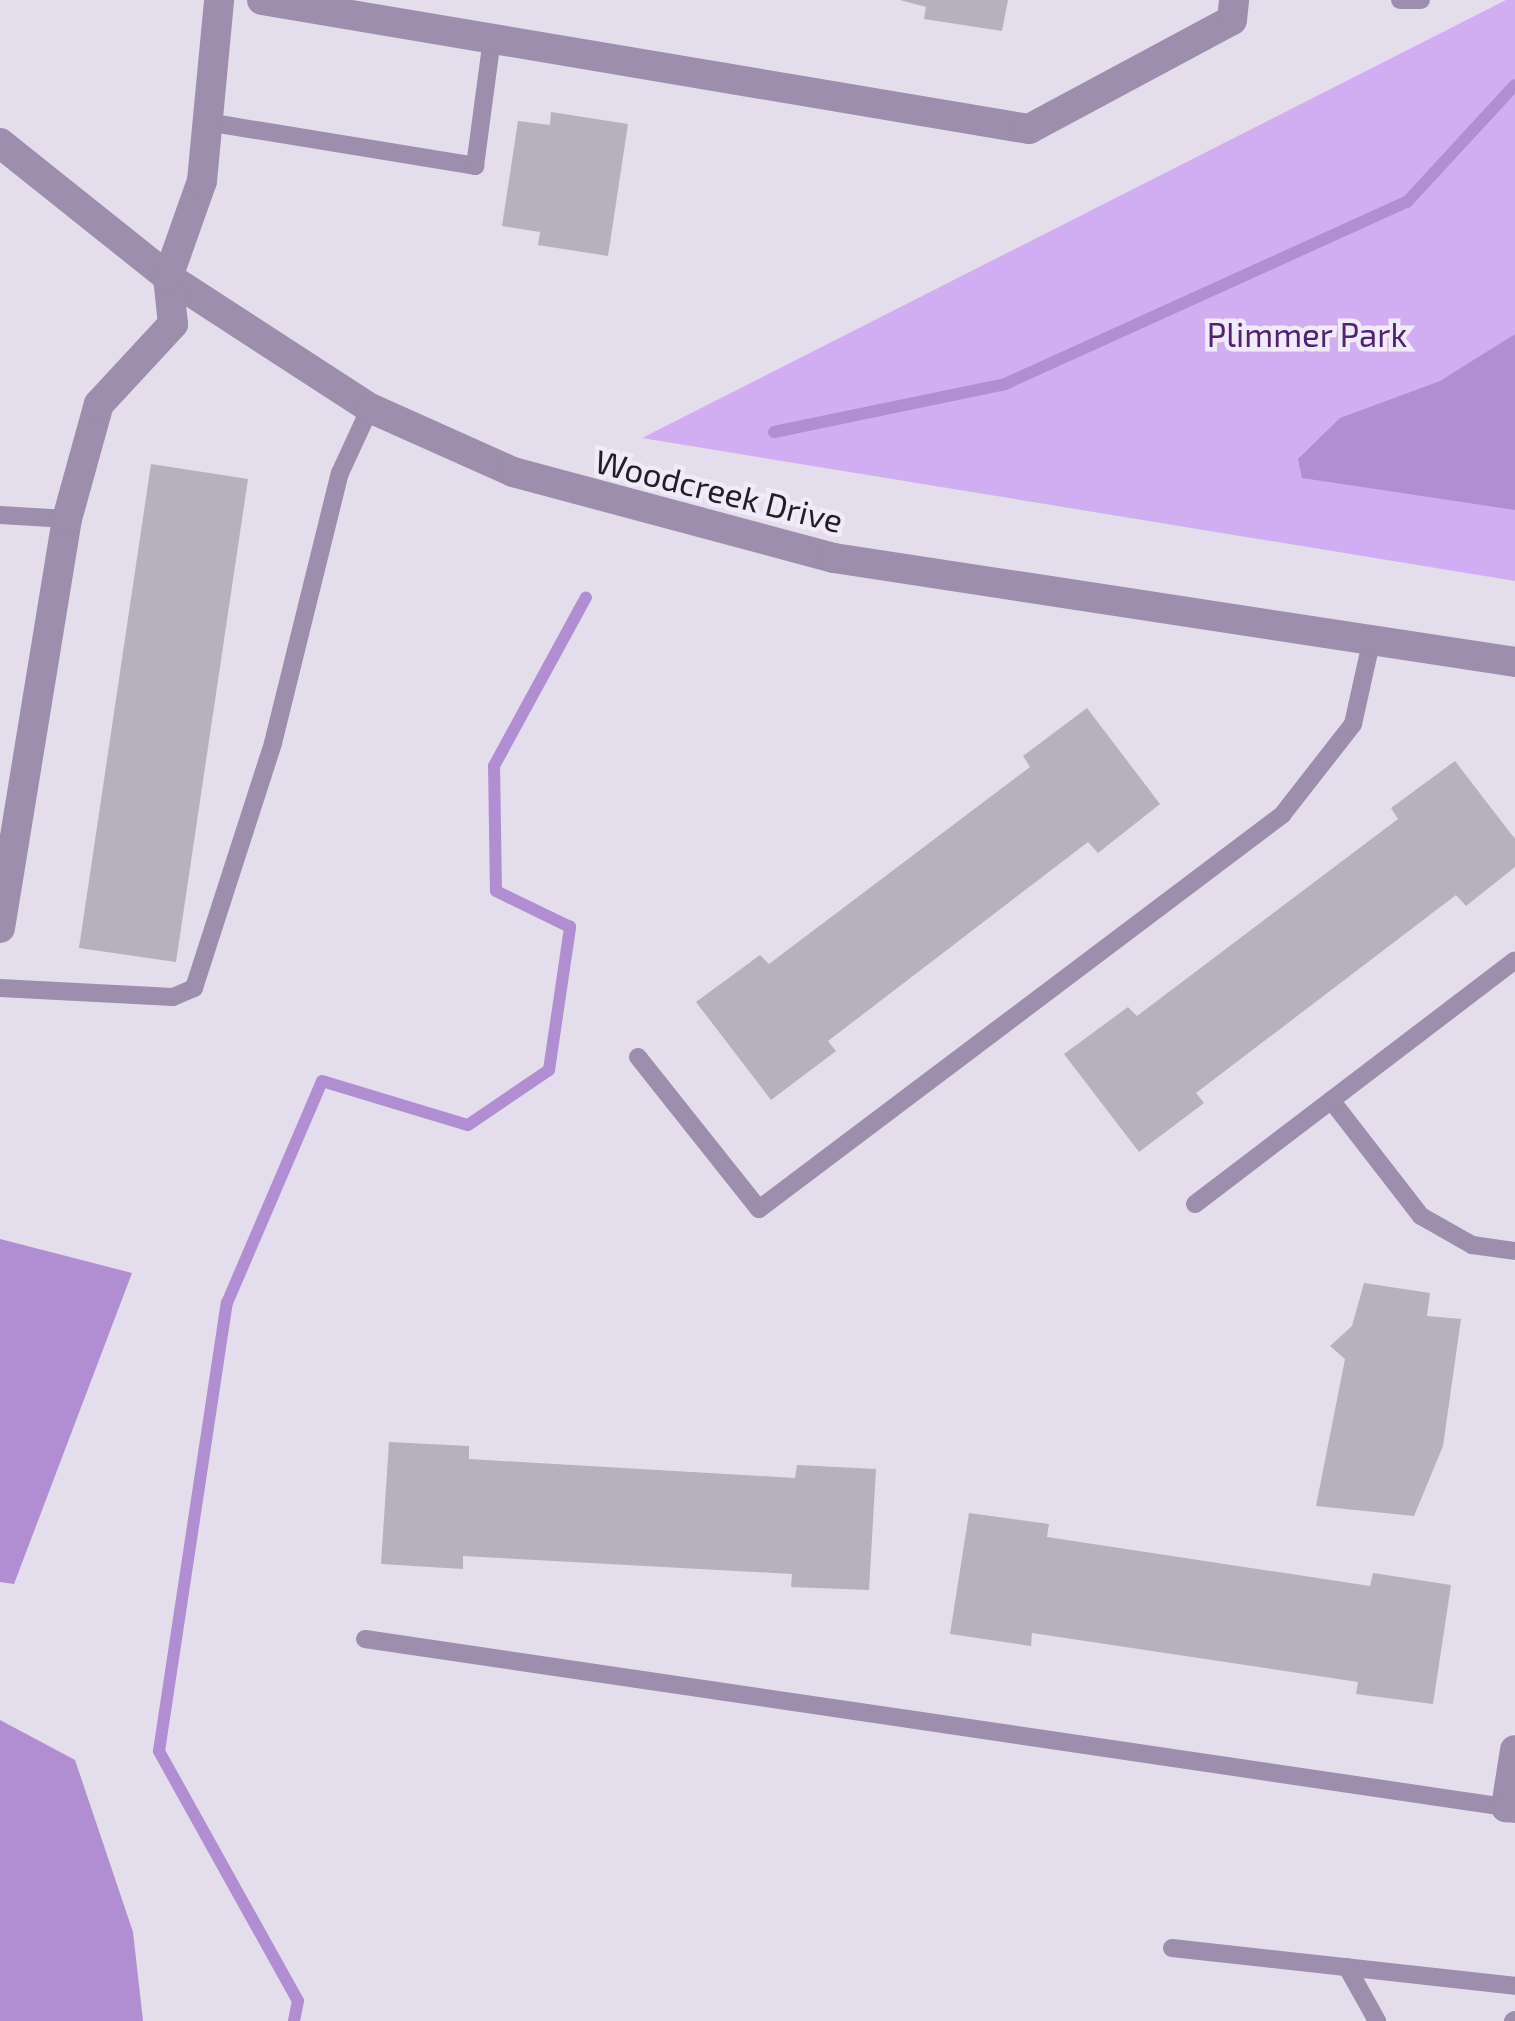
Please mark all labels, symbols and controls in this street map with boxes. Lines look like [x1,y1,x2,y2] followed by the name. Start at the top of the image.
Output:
[1206,315,1408,355] park label: Plimmer Park
[591,441,847,541] street label: Woodcreek Drive

